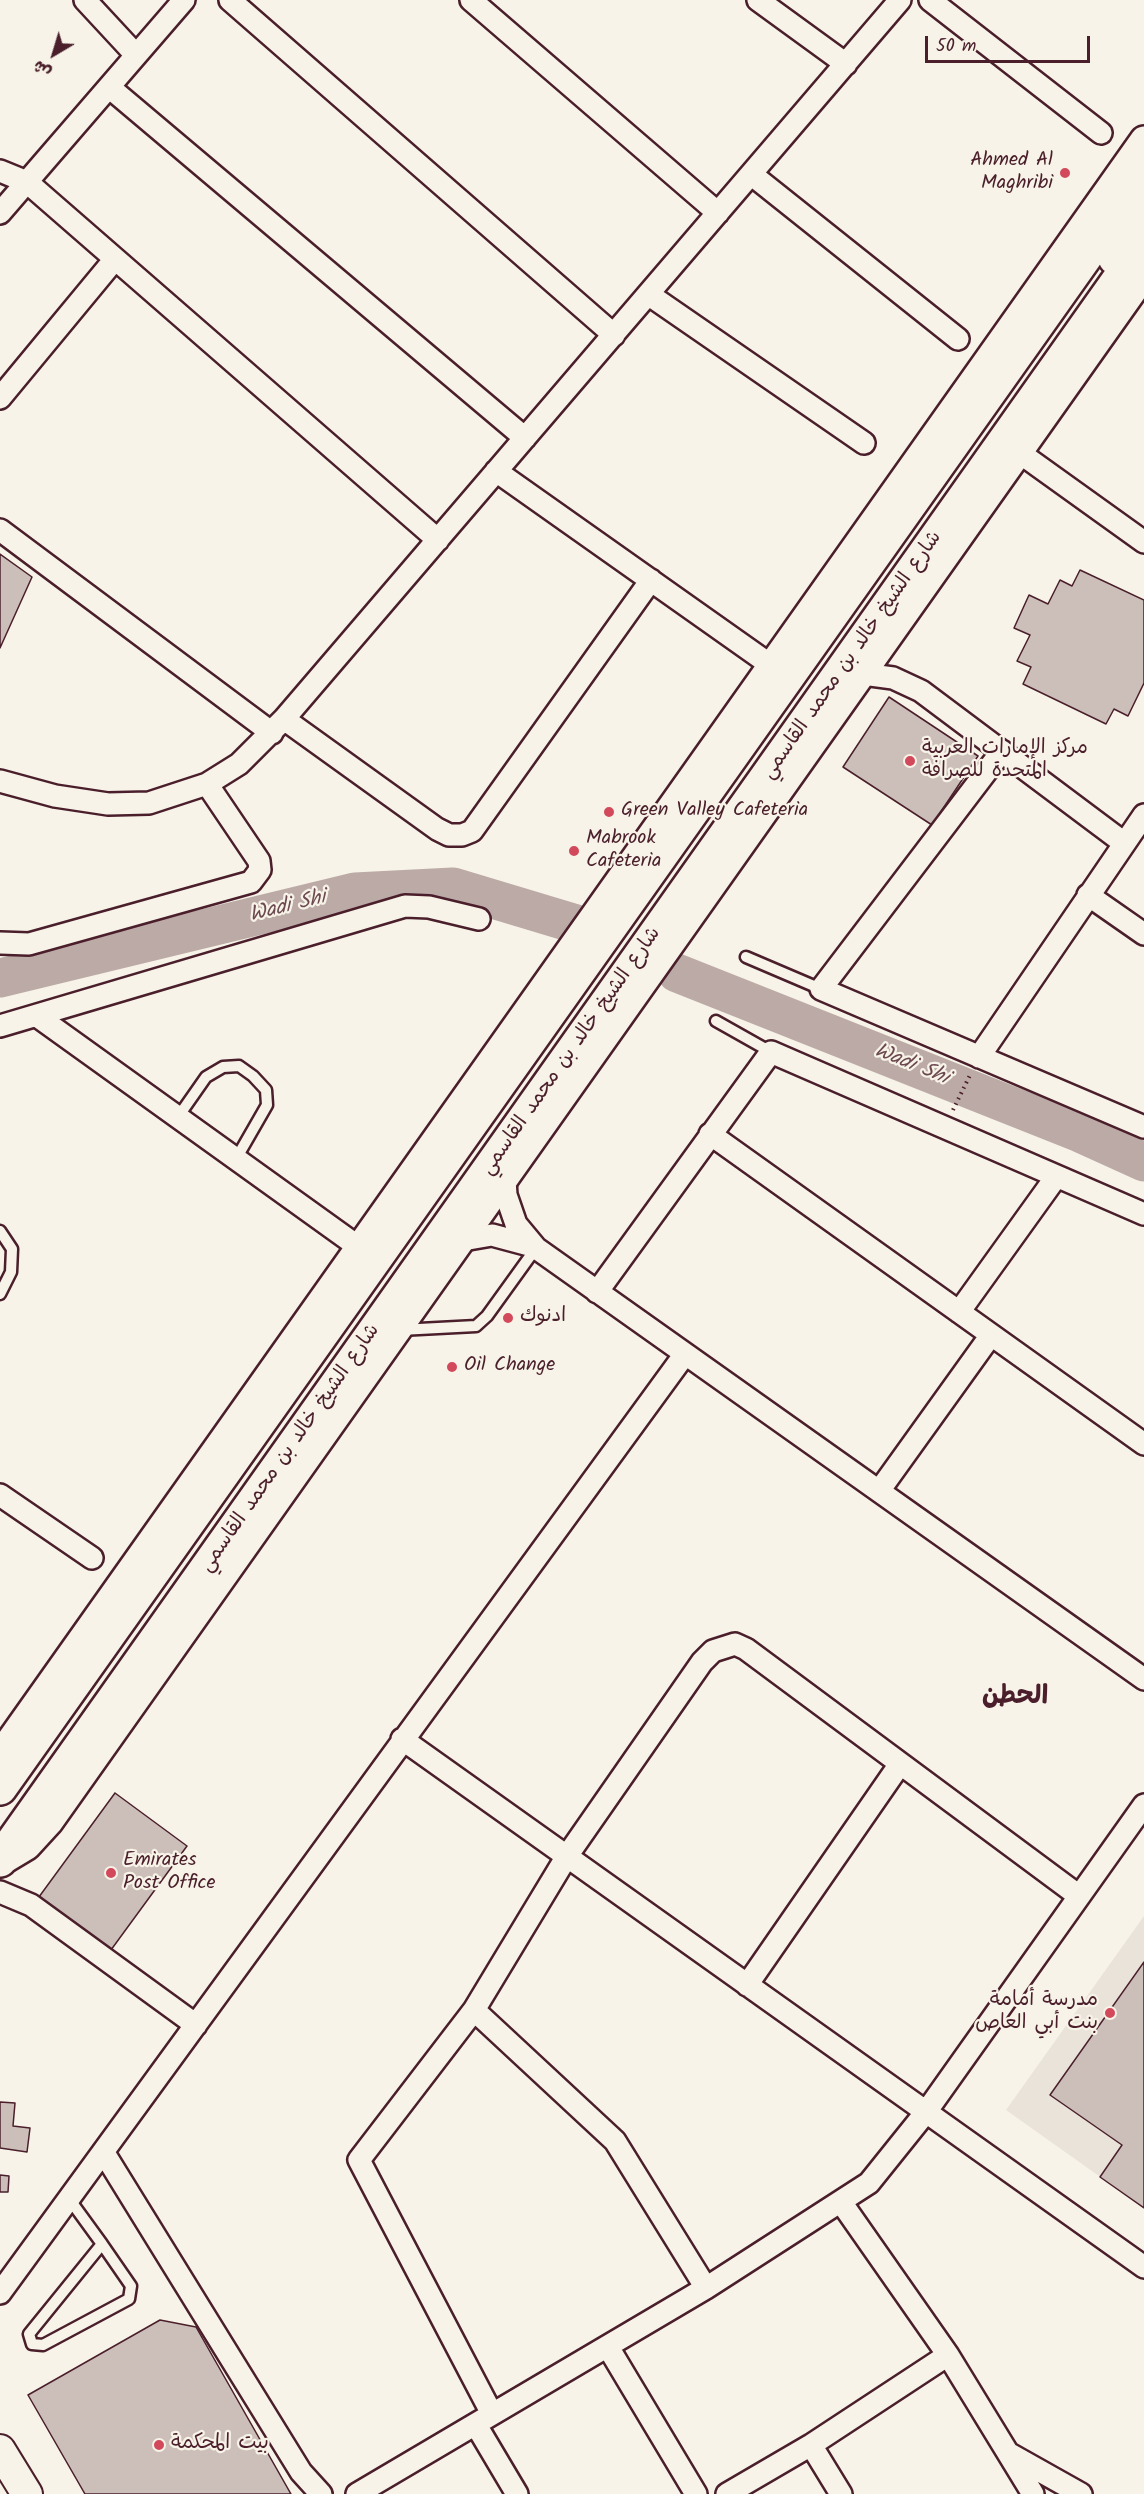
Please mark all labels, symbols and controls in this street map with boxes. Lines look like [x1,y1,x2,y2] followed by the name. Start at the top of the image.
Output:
[24,24,84,84] north arrow
[928,24,1093,62] scale bar
[936,32,976,61] text: 50 m
[28,53,57,84] text: ش
[970,150,1053,197] place label: Ahmed Al Maghribi
[1058,166,1072,180] marker: Ahmed Al Maghribi
[758,527,948,785] street label: شارع الشيخ خالد بن محمد القاسمي
[922,738,1088,785] place label: مركز الإمارات العربية المتحدة للصرافة
[903,754,917,768] marker: مركز الإمارات العربية المتحدة للصرافة
[621,800,808,824] place label: Green Valley Cafeteria
[602,805,616,819] marker: Green Valley Cafeteria
[586,828,661,875] place label: Mabrook Cafeteria
[567,844,581,858] marker: Mabrook Cafeteria
[247,886,329,930] water label: Wadi Shi
[477,923,667,1181] street label: شارع الشيخ خالد بن محمد القاسمي
[870,1040,952,1092] water label: Wadi Shi
[520,1306,566,1330] place label: ادنوك
[501,1311,515,1325] marker: ادنوك
[196,1320,386,1578] street label: شارع الشيخ خالد بن محمد القاسمي
[464,1355,555,1379] place label: Oil Change
[445,1360,459,1374] marker: Oil Change
[982,1683,1048,1715] district label: الحطن
[123,1850,215,1897] place label: Emirates Post Office
[104,1866,118,1880] marker: Emirates Post Office
[975,1990,1098,2037] place label: مدرسة أمامة بنت أبي العاص
[1103,2006,1117,2020] marker: مدرسة أمامة بنت أبي العاص
[171,2433,269,2457] place label: بيت المحكمة
[152,2438,166,2452] marker: بيت المحكمة

